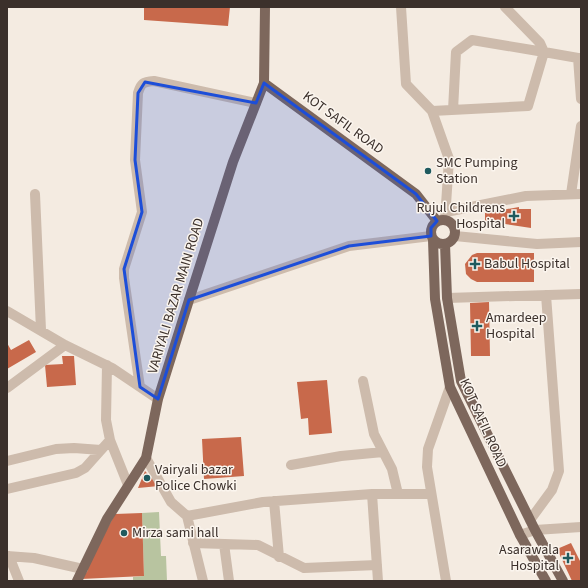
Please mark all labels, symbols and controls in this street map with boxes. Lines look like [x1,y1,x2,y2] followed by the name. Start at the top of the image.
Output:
[298,87,388,159] street label: KOT SAFIL ROAD
[436,153,518,189] place label: SMC Pumping Station
[423,166,433,176] marker: SMC Pumping Station
[416,198,505,234] place label: Rujul Childrens Hospital
[508,210,520,222] marker: Rujul Childrens Hospital
[143,216,209,376] street label: VARIYALI BAZAR MAIN ROAD
[484,254,570,274] place label: Babul Hospital
[469,258,481,270] marker: Babul Hospital
[486,308,547,344] place label: Amardeep Hospital
[471,320,483,332] marker: Amardeep Hospital
[454,375,512,471] street label: KOT SAFIL ROAD
[155,460,237,496] place label: Vairyali bazar Police Chowki
[142,473,152,483] marker: Vairyali bazar Police Chowki
[132,523,219,543] place label: Mirza sami hall
[119,528,129,538] marker: Mirza sami hall
[499,540,559,576] place label: Asarawala Hospital
[562,552,574,564] marker: Asarawala Hospital

